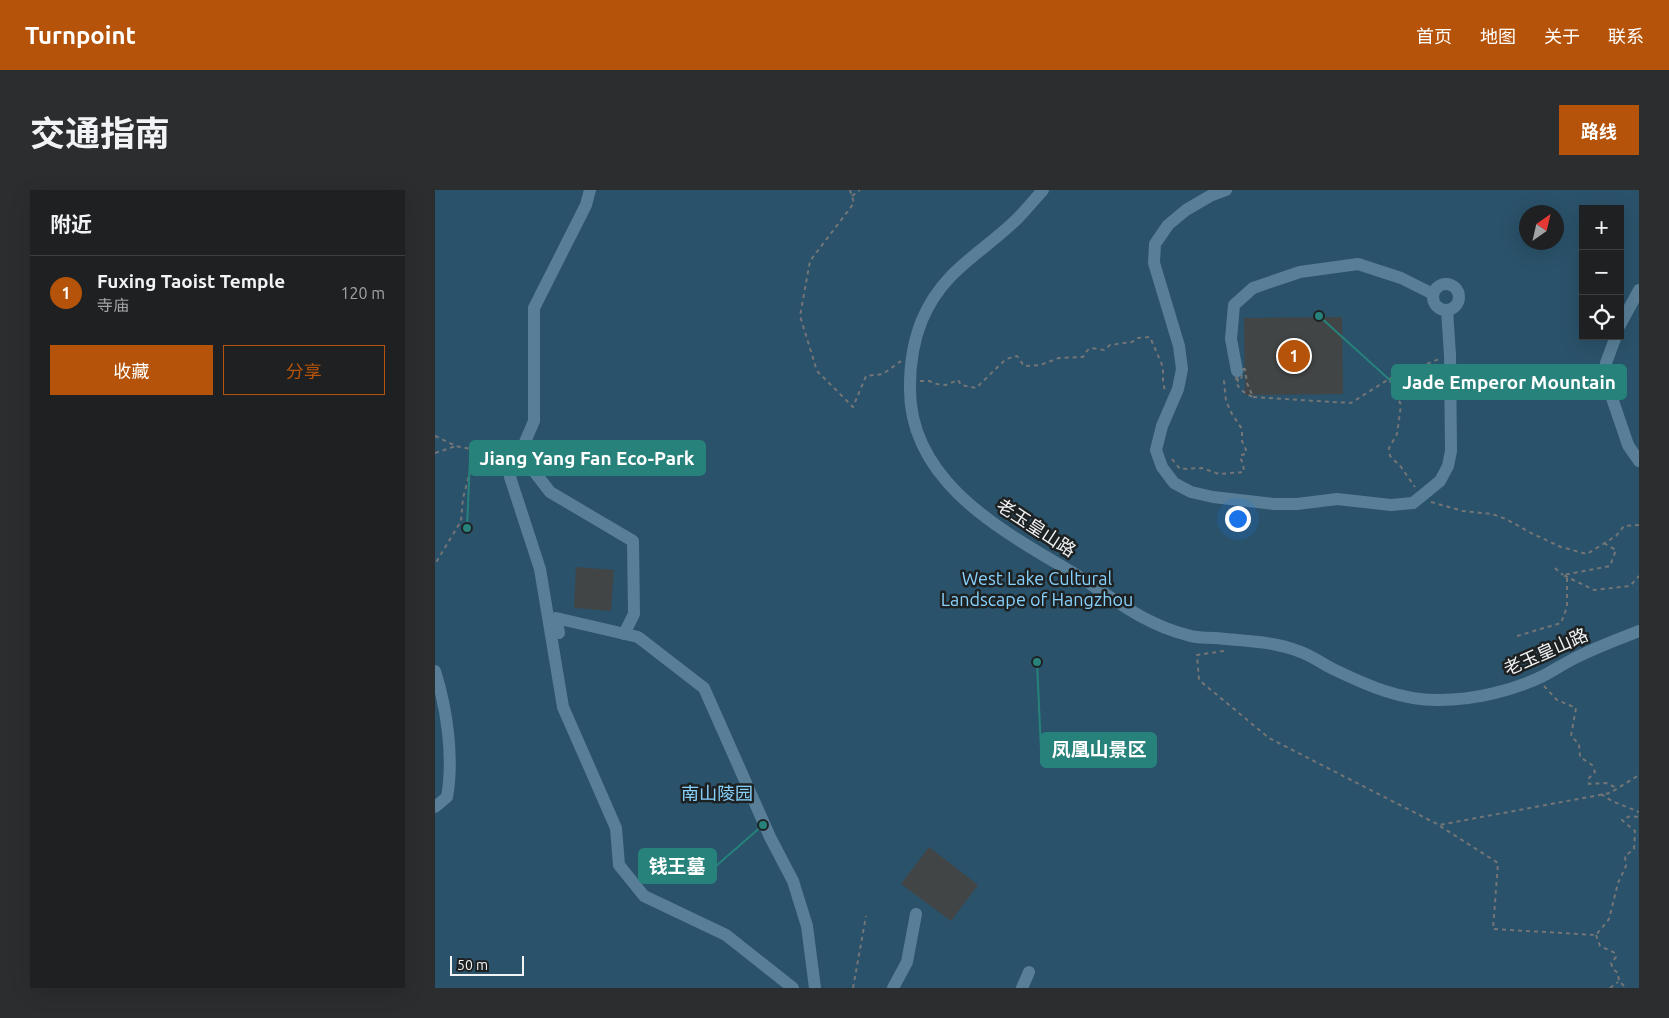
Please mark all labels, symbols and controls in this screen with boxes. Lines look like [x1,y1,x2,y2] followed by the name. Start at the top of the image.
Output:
[25,22,136,49] text: Turnpoint
[1416,26,1452,46] text: 首页
[1480,26,1516,46] text: 地图
[1544,26,1580,46] text: 关于
[1608,26,1644,46] text: 联系
[1559,105,1639,155] button: 路线
[30,113,170,153] text: 交通指南
[1519,205,1564,250] north arrow
[1579,205,1624,340] map controls
[1579,205,1624,250] button: +
[50,212,92,236] text: 附近
[1579,250,1624,295] button: −
[97,270,285,292] text: Fuxing Taoist Temple
[61,284,71,302] text: 1
[340,284,385,302] text: 120 m
[1579,295,1624,340] button: locate
[97,296,129,314] text: 寺庙
[1278,337,1310,375] pin: 1
[50,345,213,395] button: 收藏
[223,345,385,395] button: 分享
[1392,365,1626,399] callout: Jade Emperor Mountain
[1402,371,1616,393] text: Jade Emperor Mountain
[470,441,705,475] callout: Jiang Yang Fan Eco-Park
[480,447,695,469] text: Jiang Yang Fan Eco-Park
[993,494,1080,560] street label: 老玉皇山路
[1225,506,1251,532] your location
[941,568,1133,609] park label: West Lake Cultural Landscape of Hangzhou
[1500,624,1591,679] street label: 老玉皇山路
[1041,733,1156,767] callout: 凤凰山景区
[1051,738,1147,760] text: 凤凰山景区
[681,783,753,803] park label: 南山陵园
[639,849,716,883] callout: 钱王墓
[648,855,706,877] text: 钱王墓
[450,953,524,976] scale bar
[457,957,488,973] text: 50 m

